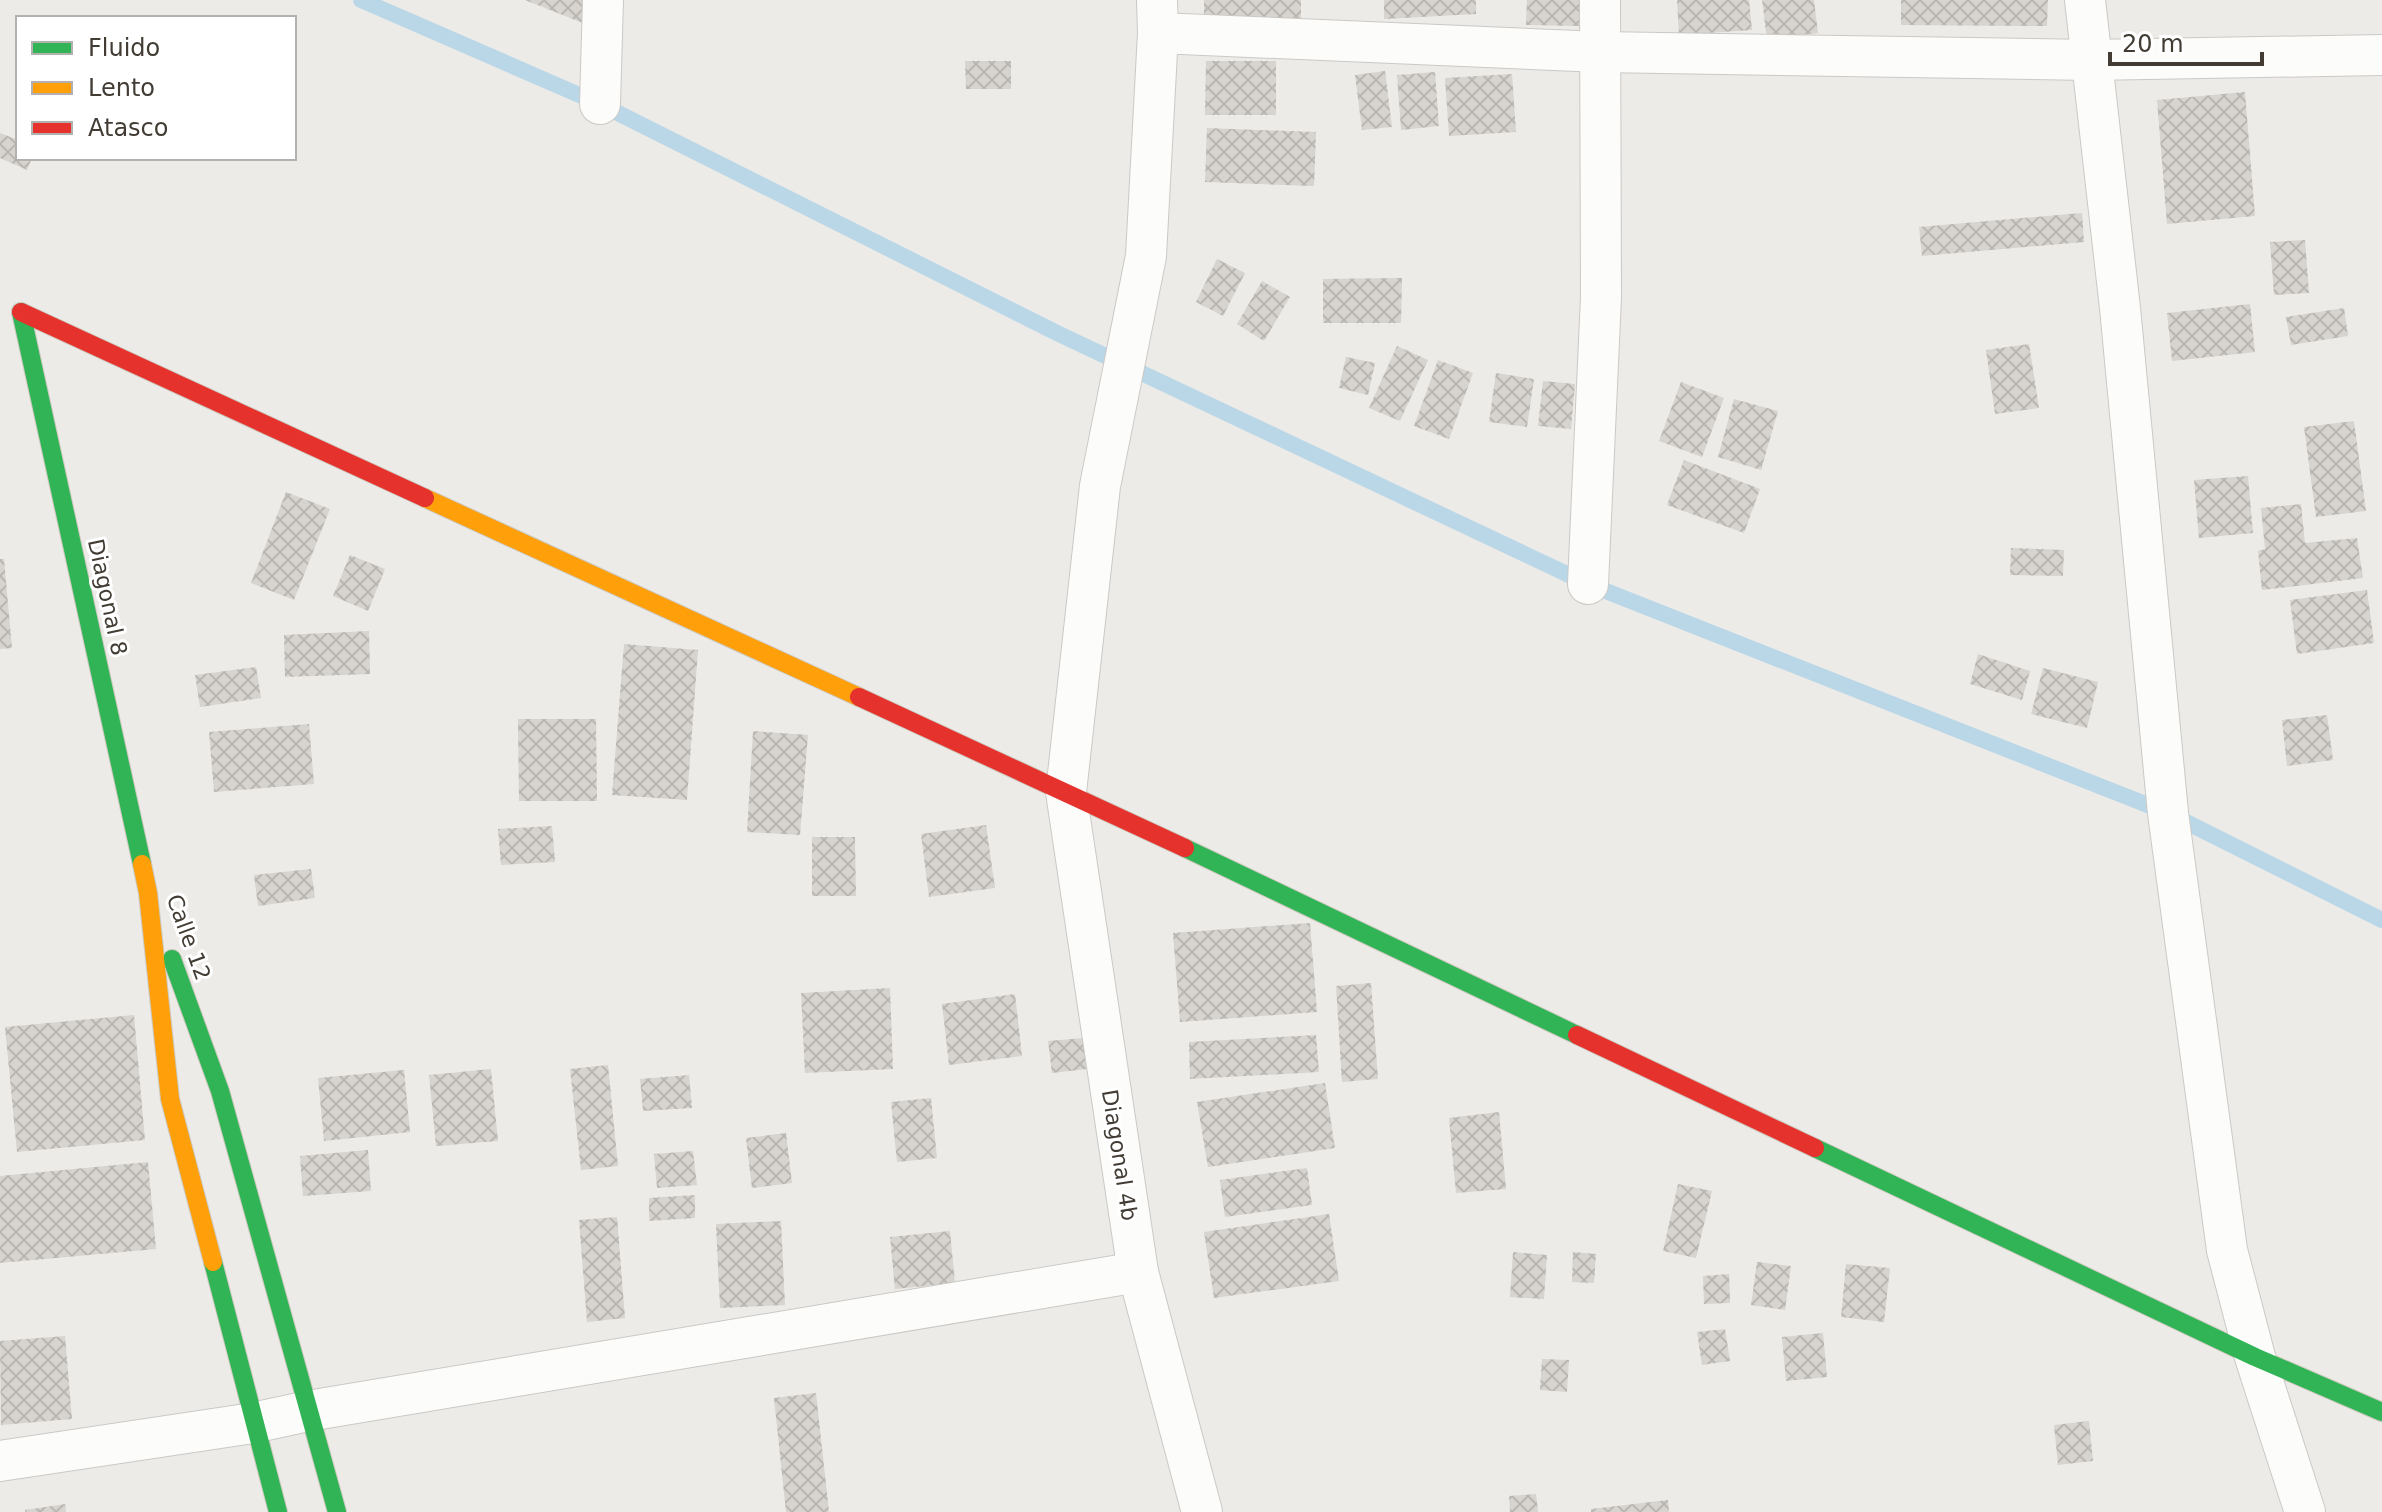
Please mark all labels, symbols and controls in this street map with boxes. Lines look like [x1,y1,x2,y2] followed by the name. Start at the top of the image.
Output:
[16,16,296,160] legend
[2110,16,2262,66] scale bar
[2122,30,2184,58] text: 20 m
[88,34,160,62] text: Fluido
[88,74,155,102] text: Lento
[88,114,169,142] text: Atasco
[83,537,132,658] street label: Diagonal 8
[161,891,216,984] street label: Calle 12
[1097,1088,1142,1222] street label: Diagonal 4b

